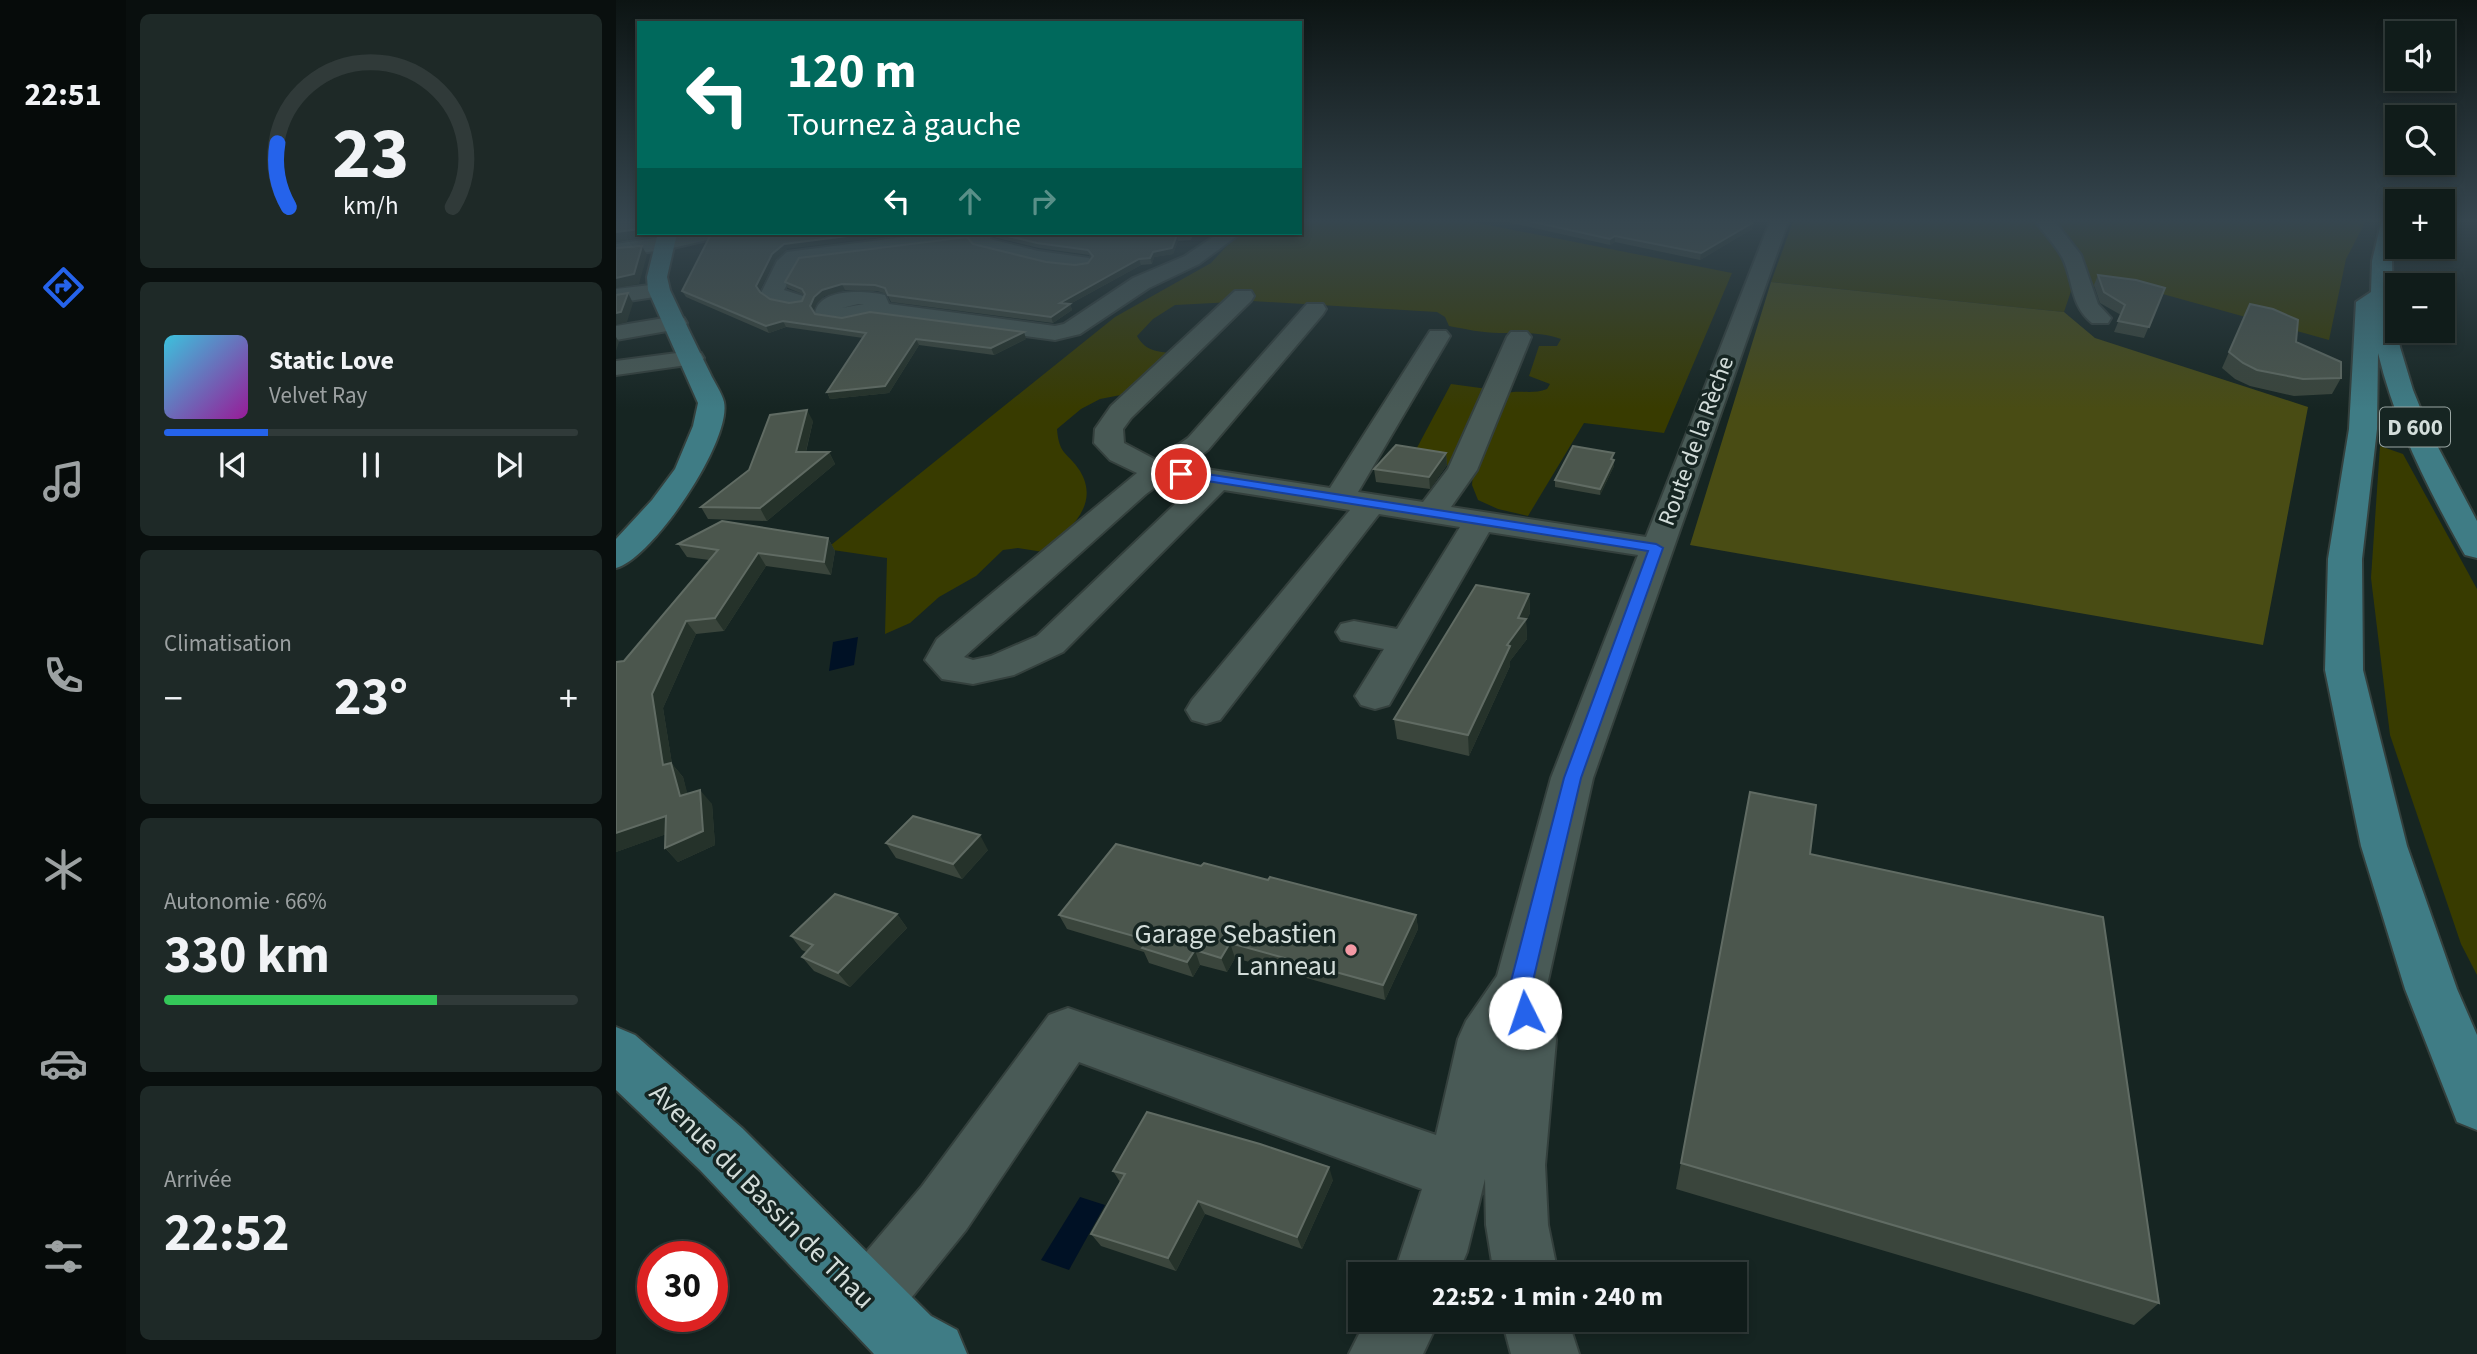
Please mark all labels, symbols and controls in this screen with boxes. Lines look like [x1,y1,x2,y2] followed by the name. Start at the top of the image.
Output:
[2385,21,2455,343] map controls
[2385,21,2455,91] button: sound
[787,37,916,107] text: 120 m
[672,49,763,140] icon: left
[24,72,102,118] text: 22:51
[333,102,409,206] text: 23
[787,102,1021,148] text: Tournez à gauche
[2385,105,2455,175] button: search
[878,182,916,220] icon: left
[951,182,989,220] icon: ahead
[1024,182,1062,220] icon: right
[343,188,399,224] text: km/h
[2385,189,2455,259] button: +
[39,263,88,312] icon: directions
[2385,273,2455,343] button: −
[269,342,394,379] text: Static Love
[1649,351,1743,531] street label: Route de la Rèche
[269,379,367,412] text: Velvet Ray
[2380,408,2450,446] road number: D 600
[1151,444,1211,504] pin
[214,446,252,484] icon: previous
[352,446,390,484] icon: pause
[490,446,528,484] icon: next
[1162,455,1200,493] icon: arrive
[39,457,88,506] icon: music
[164,627,292,660] text: Climatisation
[39,651,88,700] icon: phone
[334,661,408,735] text: 23°
[164,672,183,726] text: −
[559,672,578,726] text: +
[39,845,88,894] icon: climate
[164,885,327,918] text: Autonomie · 66%
[1134,914,1337,986] place label: Garage Sebastien Lanneau
[164,919,330,993] text: 330 km
[1343,942,1359,958] marker: Garage Sebastien Lanneau
[1488,976,1562,1050] position arrow
[39,1039,88,1088] icon: car
[640,1074,884,1318] street label: Avenue du Bassin de Thau
[164,1163,232,1196] text: Arrivée
[164,1197,289,1271] text: 22:52
[39,1232,88,1281] icon: filters
[637,1241,728,1332] speed limit sign: 30
[1432,1278,1663,1315] text: 22:52 · 1 min · 240 m

